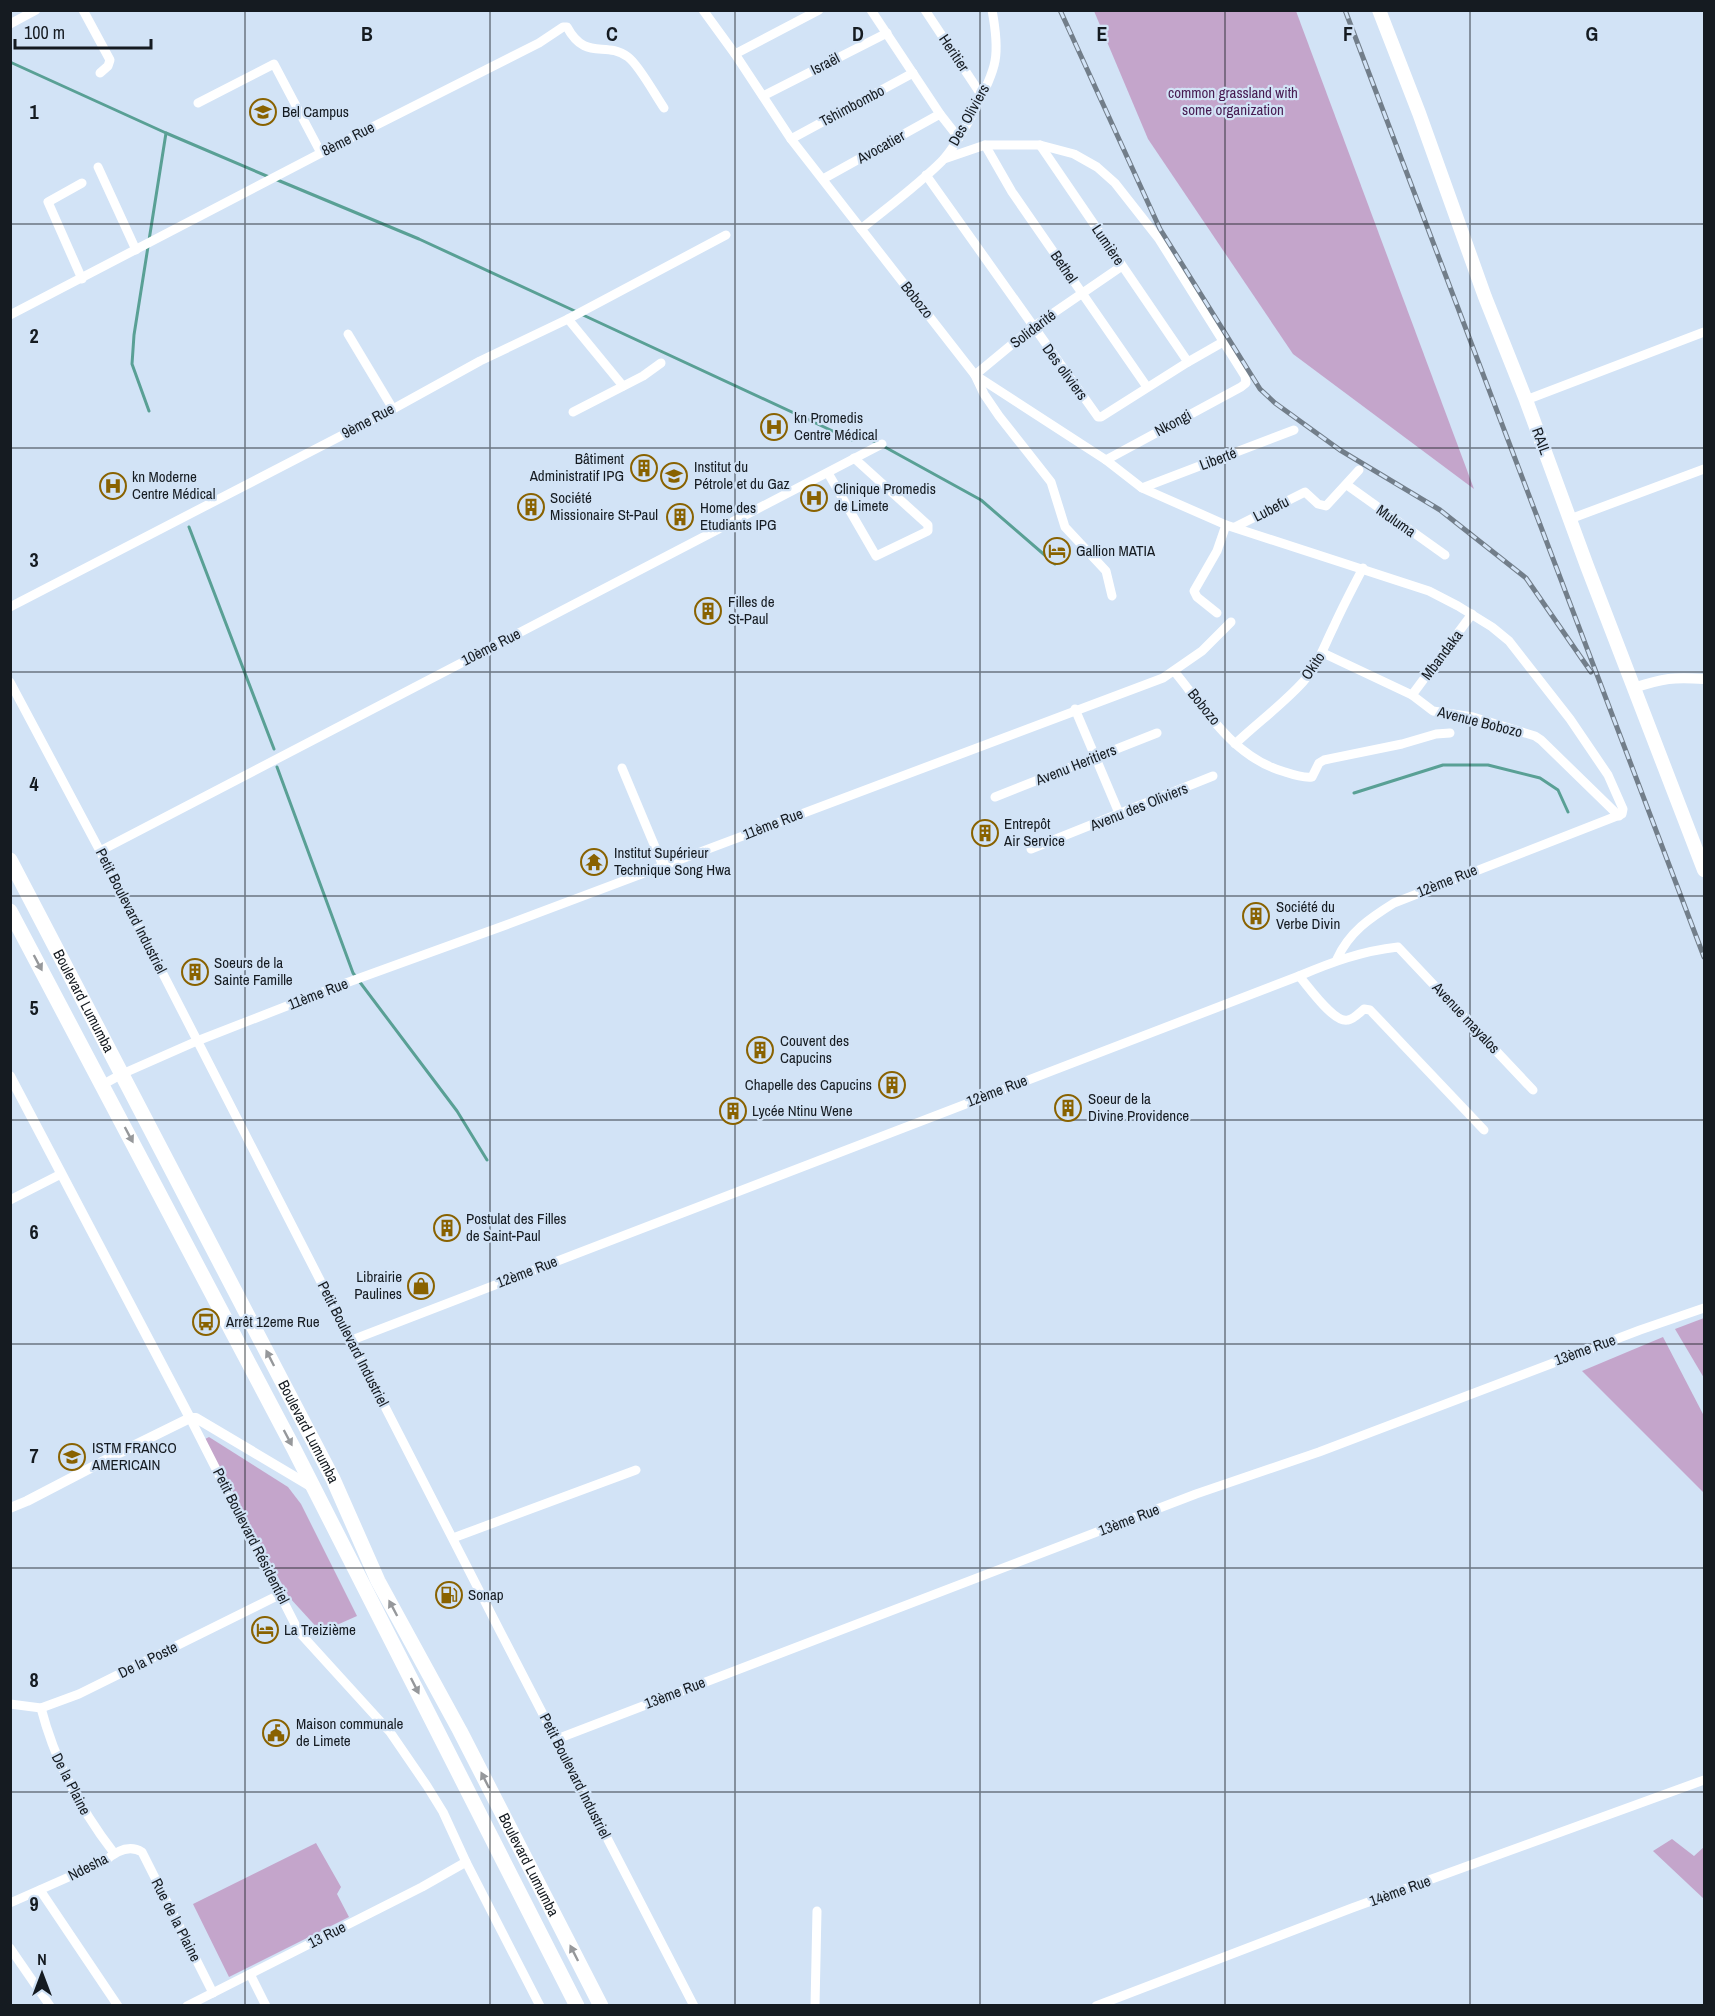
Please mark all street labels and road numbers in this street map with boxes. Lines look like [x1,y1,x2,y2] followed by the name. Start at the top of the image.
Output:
[934,30,975,76] street label: Heritier
[807,47,843,80] street label: Israël
[816,80,888,131] street label: Tshimbombo
[943,80,994,149] street label: Des Oliviers
[318,116,378,161] street label: 8ème Rue
[852,125,908,169] street label: Avocatier
[1087,220,1130,269] street label: Lumière
[1046,246,1083,287] street label: Bethel
[896,277,939,323] street label: Bobozo
[1005,304,1060,353] street label: Solidarité
[1038,339,1093,404] street label: Des oliviers
[338,398,398,443] street label: 9ème Rue
[1151,404,1195,441] street label: Nkongi
[1527,424,1556,457] street label: RAIL
[1196,442,1240,475] street label: Liberté
[1249,491,1292,526] street label: Lubefu
[1372,499,1420,542] street label: Muluma
[458,623,524,670] street label: 10ème Rue
[1416,625,1467,684] street label: Mbandaka
[1296,648,1330,684] street label: Okito
[1183,684,1226,730] street label: Bobozo
[1435,701,1525,742] street label: Avenue Bobozo
[1031,739,1119,791] street label: Avenu Heritiers
[1086,777,1191,836] street label: Avenu des Oliviers
[740,802,806,845] street label: 11ème Rue
[91,844,172,977] street label: Petit Boulevard Industriel
[1413,859,1480,902] street label: 12ème Rue
[48,946,120,1056] street label: Boulevard Lumumba
[285,972,351,1015] street label: 11ème Rue
[1427,977,1505,1058] street label: Avenue mayalos
[963,1069,1030,1112] street label: 12ème Rue
[493,1250,560,1293] street label: 12ème Rue
[313,1277,394,1410] street label: Petit Boulevard Industriel
[1551,1329,1618,1370] street label: 13ème Rue
[273,1376,345,1486] street label: Boulevard Lumumba
[208,1464,295,1607] street label: Petit Boulevard Résidentiel
[1095,1498,1162,1541] street label: 13ème Rue
[115,1636,181,1683] street label: De la Poste
[641,1671,708,1714] street label: 13ème Rue
[535,1709,616,1842] street label: Petit Boulevard Industriel
[47,1749,96,1819] street label: De la Plaine
[494,1809,564,1920] street label: Boulevard Lumumba
[64,1848,112,1886] street label: Ndesha
[1366,1870,1433,1911] street label: 14ème Rue
[146,1874,207,1965] street label: Rue de la Plaine
[304,1916,349,1953] street label: 13 Rue

